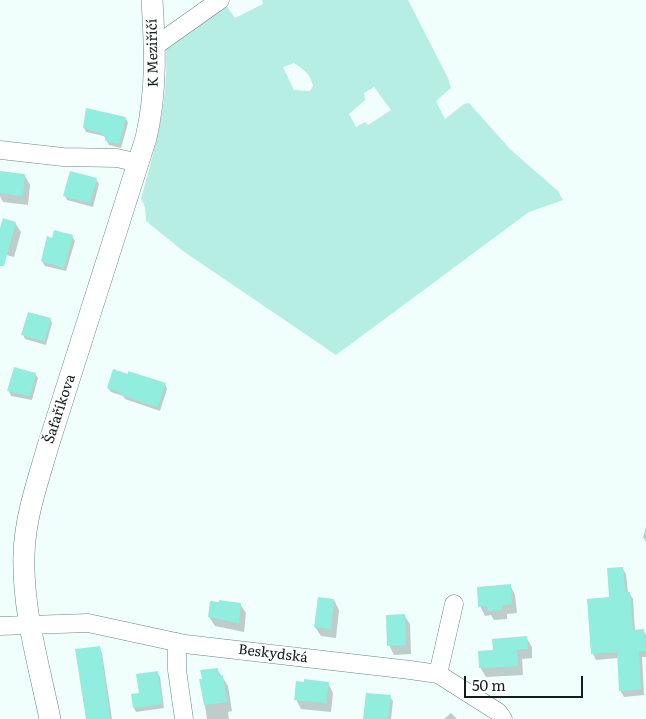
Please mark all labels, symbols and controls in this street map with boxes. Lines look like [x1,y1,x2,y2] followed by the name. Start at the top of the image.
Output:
[144,19,162,87] street label: K Meziříčí
[41,372,79,446] street label: Šafaříkova
[237,641,309,667] street label: Beskydská
[466,666,585,698] scale bar
[472,673,506,696] text: 50 m

